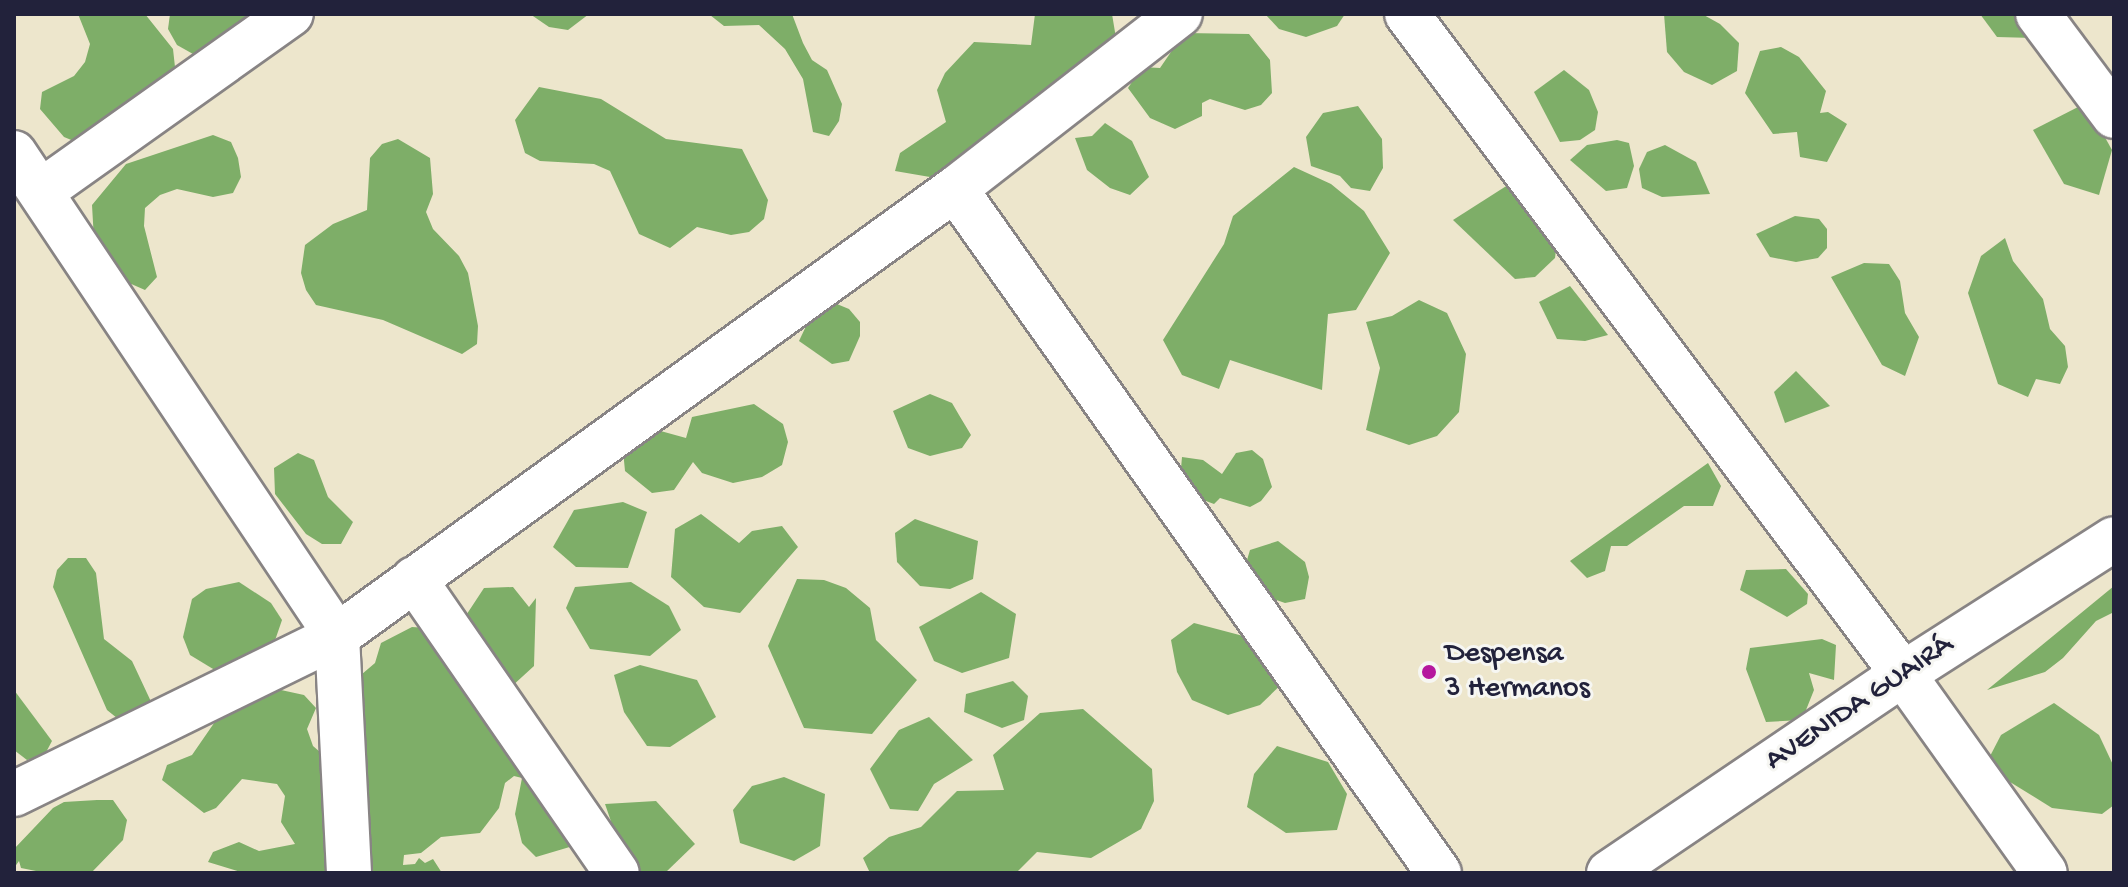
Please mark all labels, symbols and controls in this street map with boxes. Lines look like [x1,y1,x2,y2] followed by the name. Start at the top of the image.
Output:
[1759,628,1961,780] street label: AVENIDA GUAIRÁ
[1445,637,1590,708] place label: Despensa 3 Hermanos
[1420,663,1438,681] marker: Despensa 3 Hermanos

